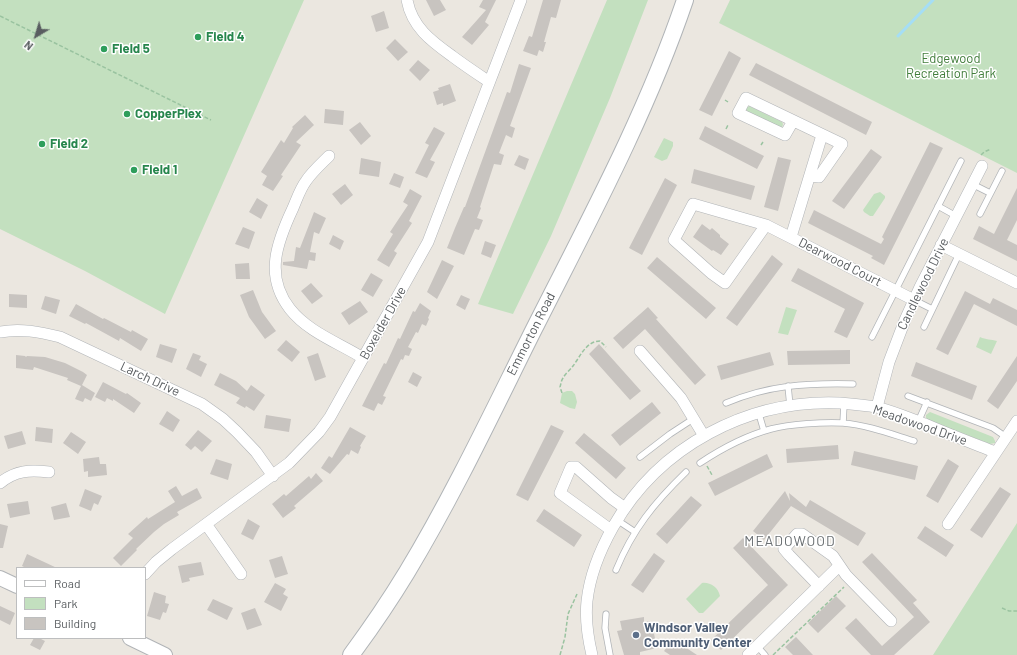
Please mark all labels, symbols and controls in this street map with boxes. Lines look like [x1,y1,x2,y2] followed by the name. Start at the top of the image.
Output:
[16,16,56,56] north arrow
[206,29,245,45] place label: Field 4
[193,32,203,42] marker: Field 4
[21,38,35,53] text: N
[112,41,150,57] place label: Field 5
[99,44,109,54] marker: Field 5
[906,51,996,82] park label: Edgewood Recreation Park
[135,106,202,122] place label: CopperPlex
[122,109,132,119] marker: CopperPlex
[50,136,88,152] place label: Field 2
[37,139,47,149] marker: Field 2
[142,162,177,178] place label: Field 1
[129,165,139,175] marker: Field 1
[796,234,884,290] street label: Dearwood Court
[894,236,952,332] street label: Candlewood Drive
[356,284,410,362] street label: Boxelder Drive
[503,290,559,378] street label: Emmorton Road
[118,358,182,400] street label: Larch Drive
[871,402,969,448] street label: Meadowood Drive
[744,533,836,549] district label: MEADOWOOD
[16,567,146,639] legend
[54,576,81,590] text: Road
[54,596,78,610] text: Park
[54,616,96,630] text: Building
[644,620,751,651] place label: Windsor Valley Community Center
[631,630,641,640] marker: Windsor Valley Community Center

